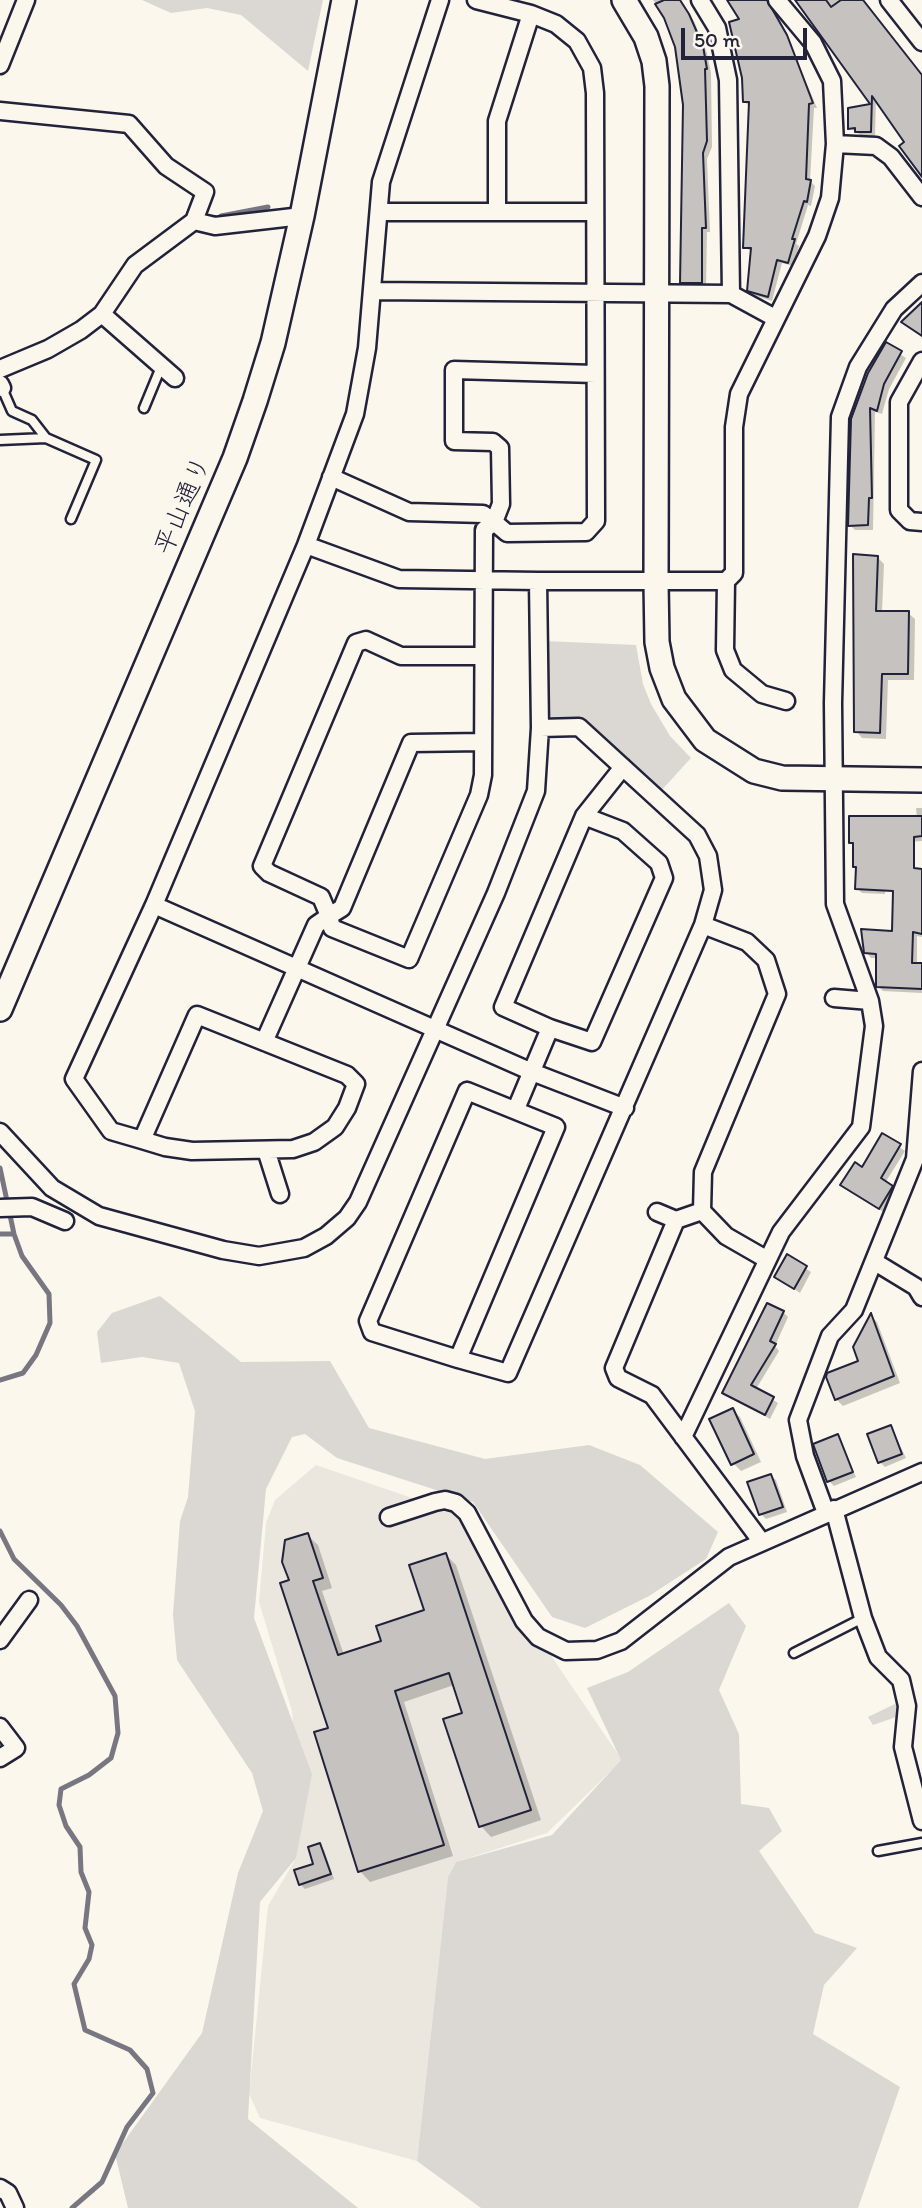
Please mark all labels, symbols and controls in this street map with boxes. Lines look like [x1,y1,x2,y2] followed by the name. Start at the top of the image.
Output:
[684,14,810,58] scale bar
[694,27,740,52] text: 50 m
[149,452,219,560] street label: 平山通り

